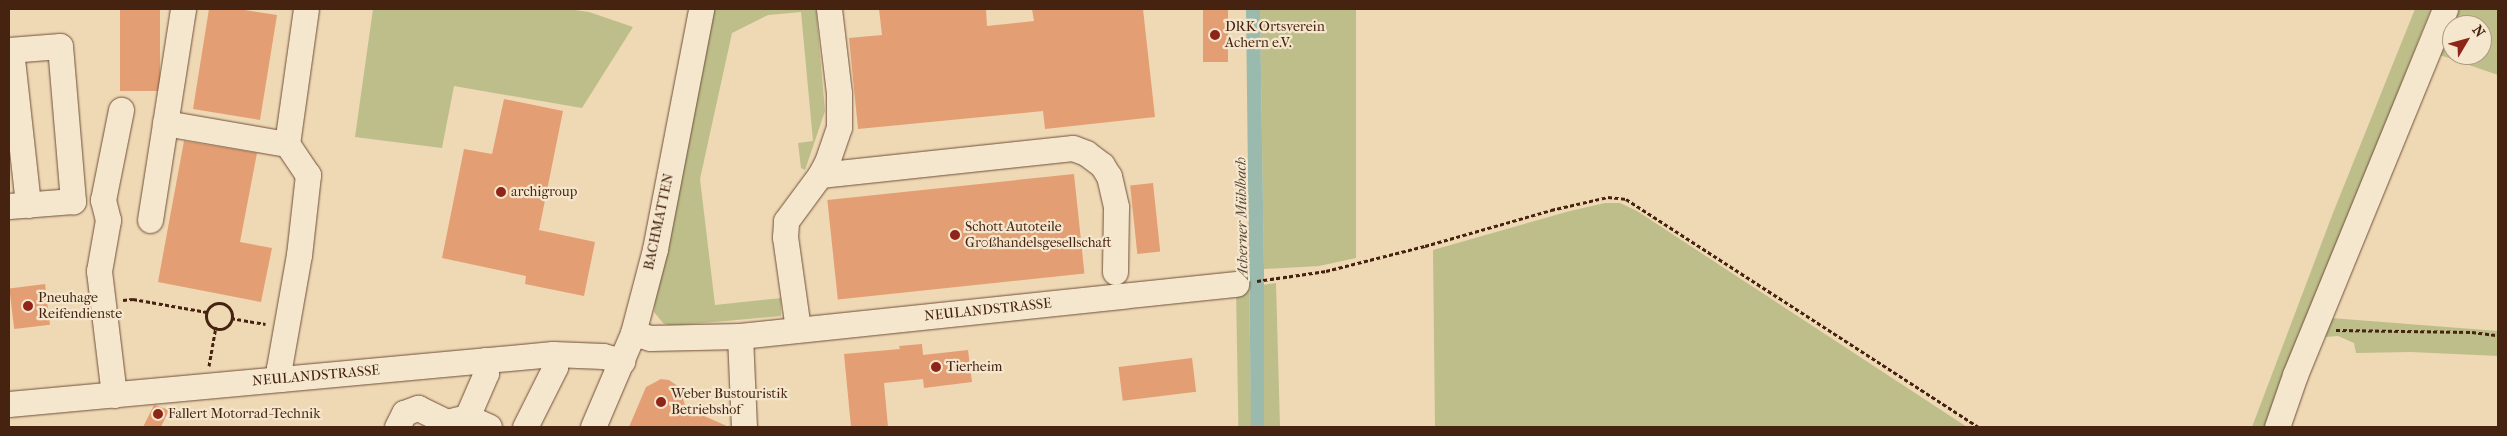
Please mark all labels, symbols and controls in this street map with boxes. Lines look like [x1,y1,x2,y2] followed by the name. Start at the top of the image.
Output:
[2442,15,2492,65] north arrow
[1225,19,1325,52] place label: DRK Ortsverein Achern e.V.
[2469,22,2489,41] text: N
[1209,29,1221,41] marker: DRK Ortsverein Achern e.V.
[1232,157,1252,279] water label: Acherner Mühlbach
[641,172,677,272] street label: BACHMATTEN
[511,184,577,200] place label: archigroup
[495,186,507,198] marker: archigroup
[965,219,1112,252] place label: Schott Autoteile Gr0ßhandelsgesellschaft
[949,229,961,241] marker: Schott Autoteile Gr0ßhandelsgesellschaft
[38,290,122,322] place label: Pneuhage Reifendienste
[923,295,1053,325] street label: NEULANDSTRASSE
[22,300,34,312] marker: Pneuhage Reifendienste
[946,359,1002,375] place label: Tierheim
[930,361,942,373] marker: Tierheim
[252,362,380,390] street label: NEULANDSTRASSE
[671,386,788,418] place label: Weber Bustouristik Betriebshof
[655,396,667,408] marker: Weber Bustouristik Betriebshof
[168,406,320,422] place label: Fallert Motorrad-Technik
[152,408,164,420] marker: Fallert Motorrad-Technik

